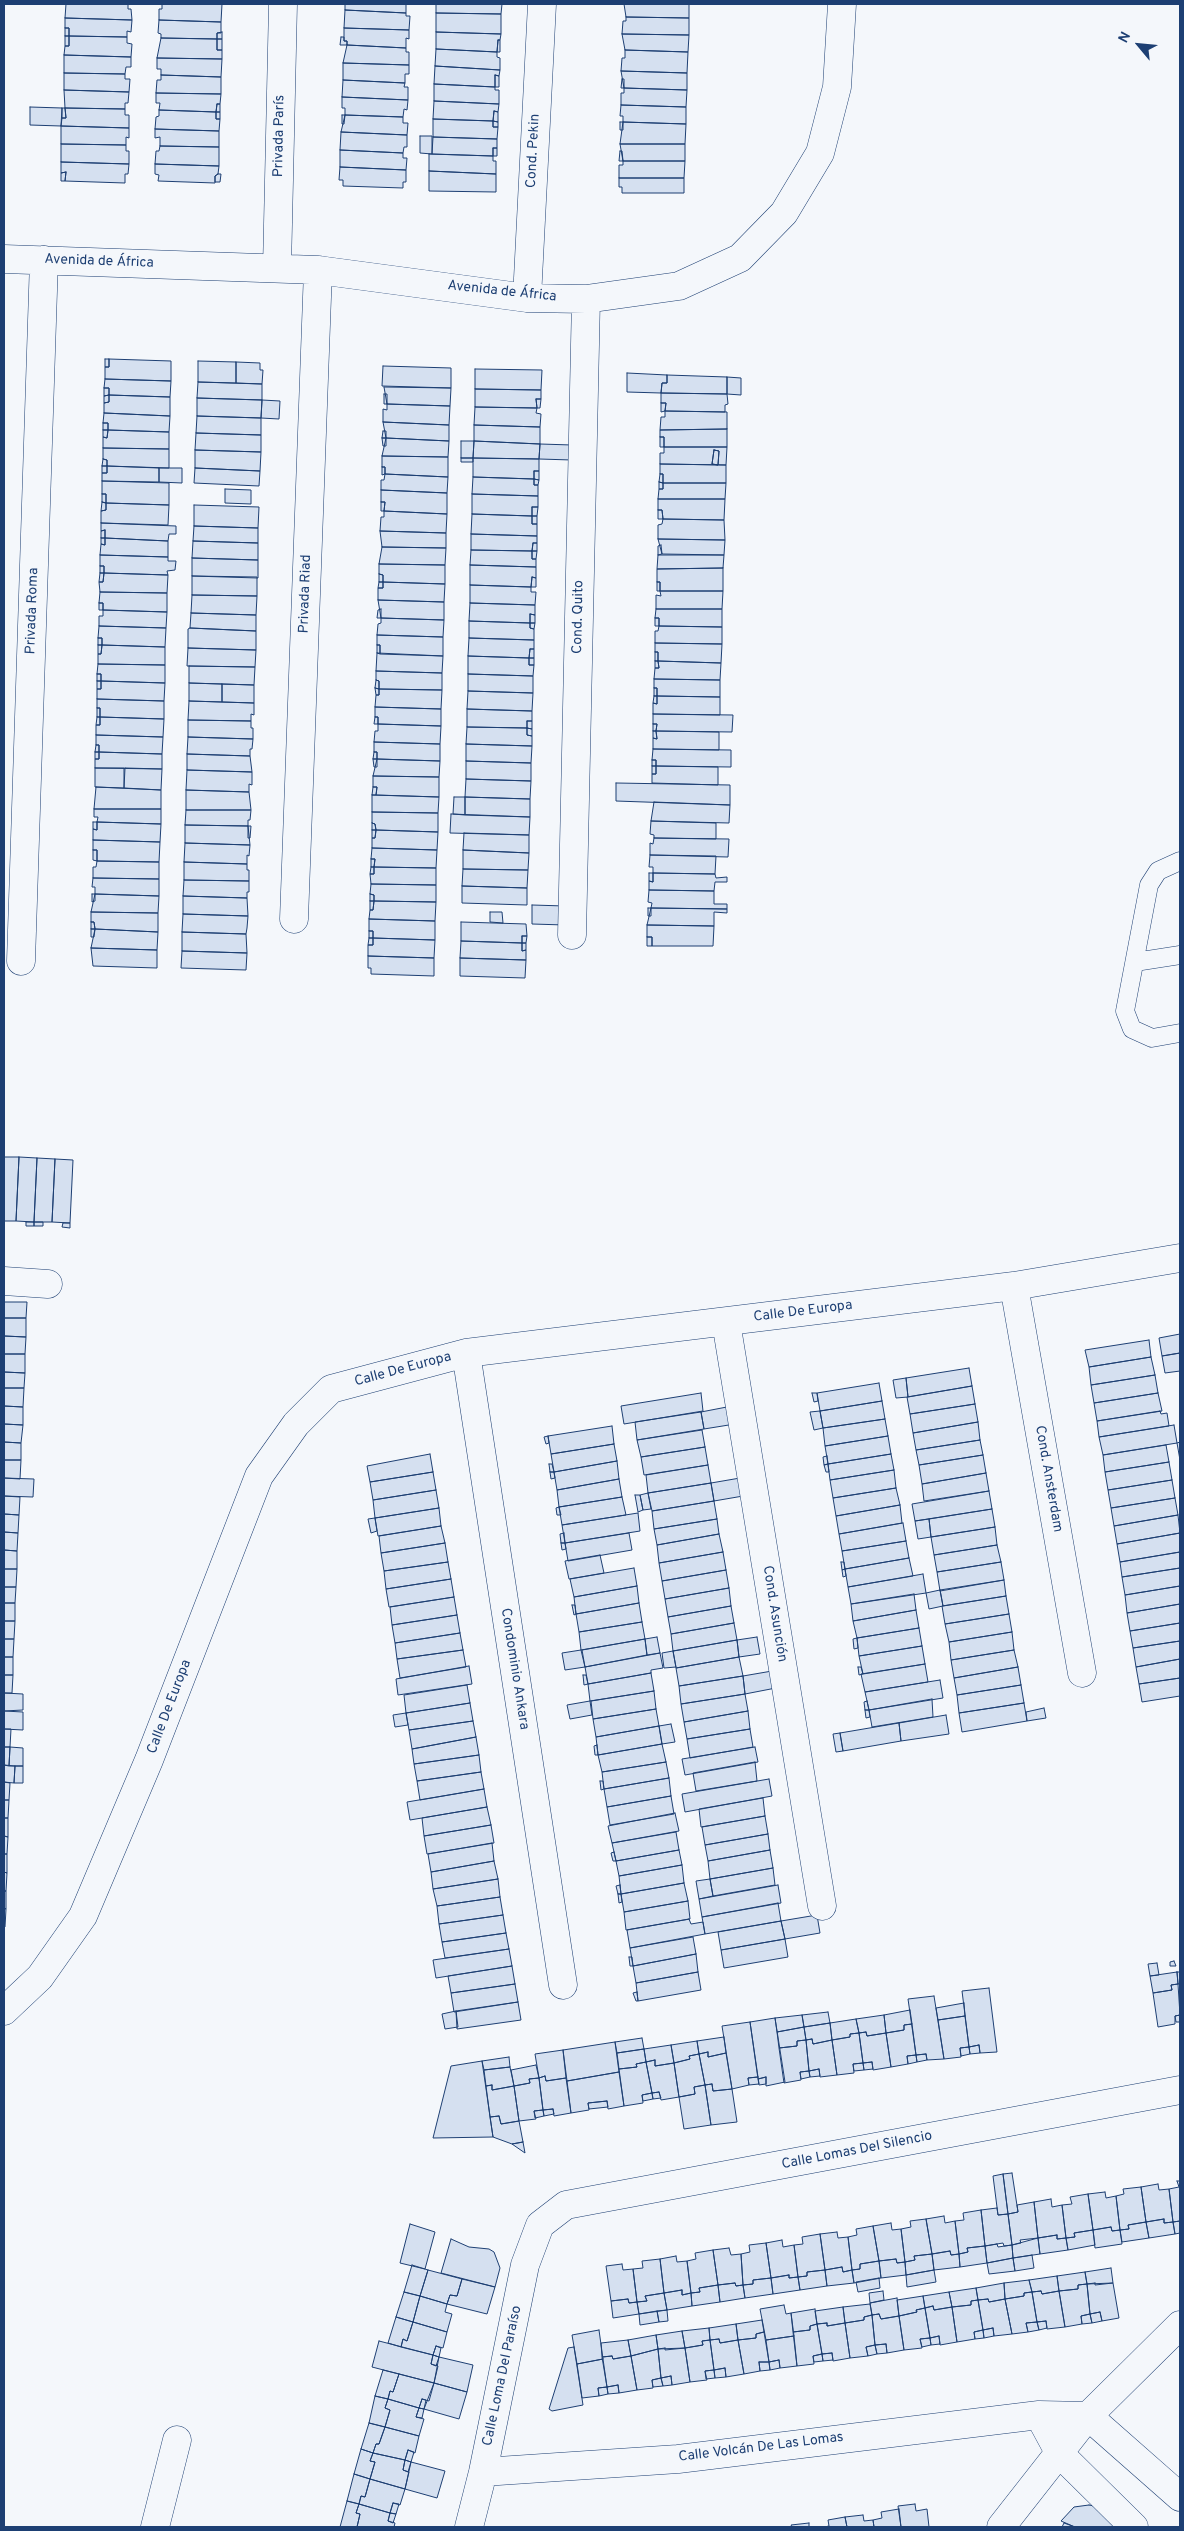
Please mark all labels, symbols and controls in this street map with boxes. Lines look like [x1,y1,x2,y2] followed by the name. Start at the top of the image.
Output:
[1114,20,1164,70] north arrow
[1115,29,1135,46] text: N
[271,95,289,177] street label: Privada París
[524,113,544,189] street label: Cond. Pekin
[44,252,154,272] street label: Avenida de África
[447,278,557,306] street label: Avenida de África
[296,554,316,634] street label: Privada Riad
[23,567,43,655] street label: Privada Roma
[570,580,588,654] street label: Cond. Quito
[753,1298,853,1326] street label: Calle De Europa
[353,1349,453,1391] street label: Calle De Europa
[1030,1424,1066,1534] street label: Cond. Ansterdam
[758,1565,790,1663] street label: Cond. Asunción
[496,1607,532,1731] street label: Condominio Ankara
[144,1658,196,1756] street label: Calle De Europa
[780,2128,934,2174] street label: Calle Lomas Del Silencio
[480,2304,526,2448] street label: Calle Loma Del Paraíso
[678,2430,844,2466] street label: Calle Volcán De Las Lomas

